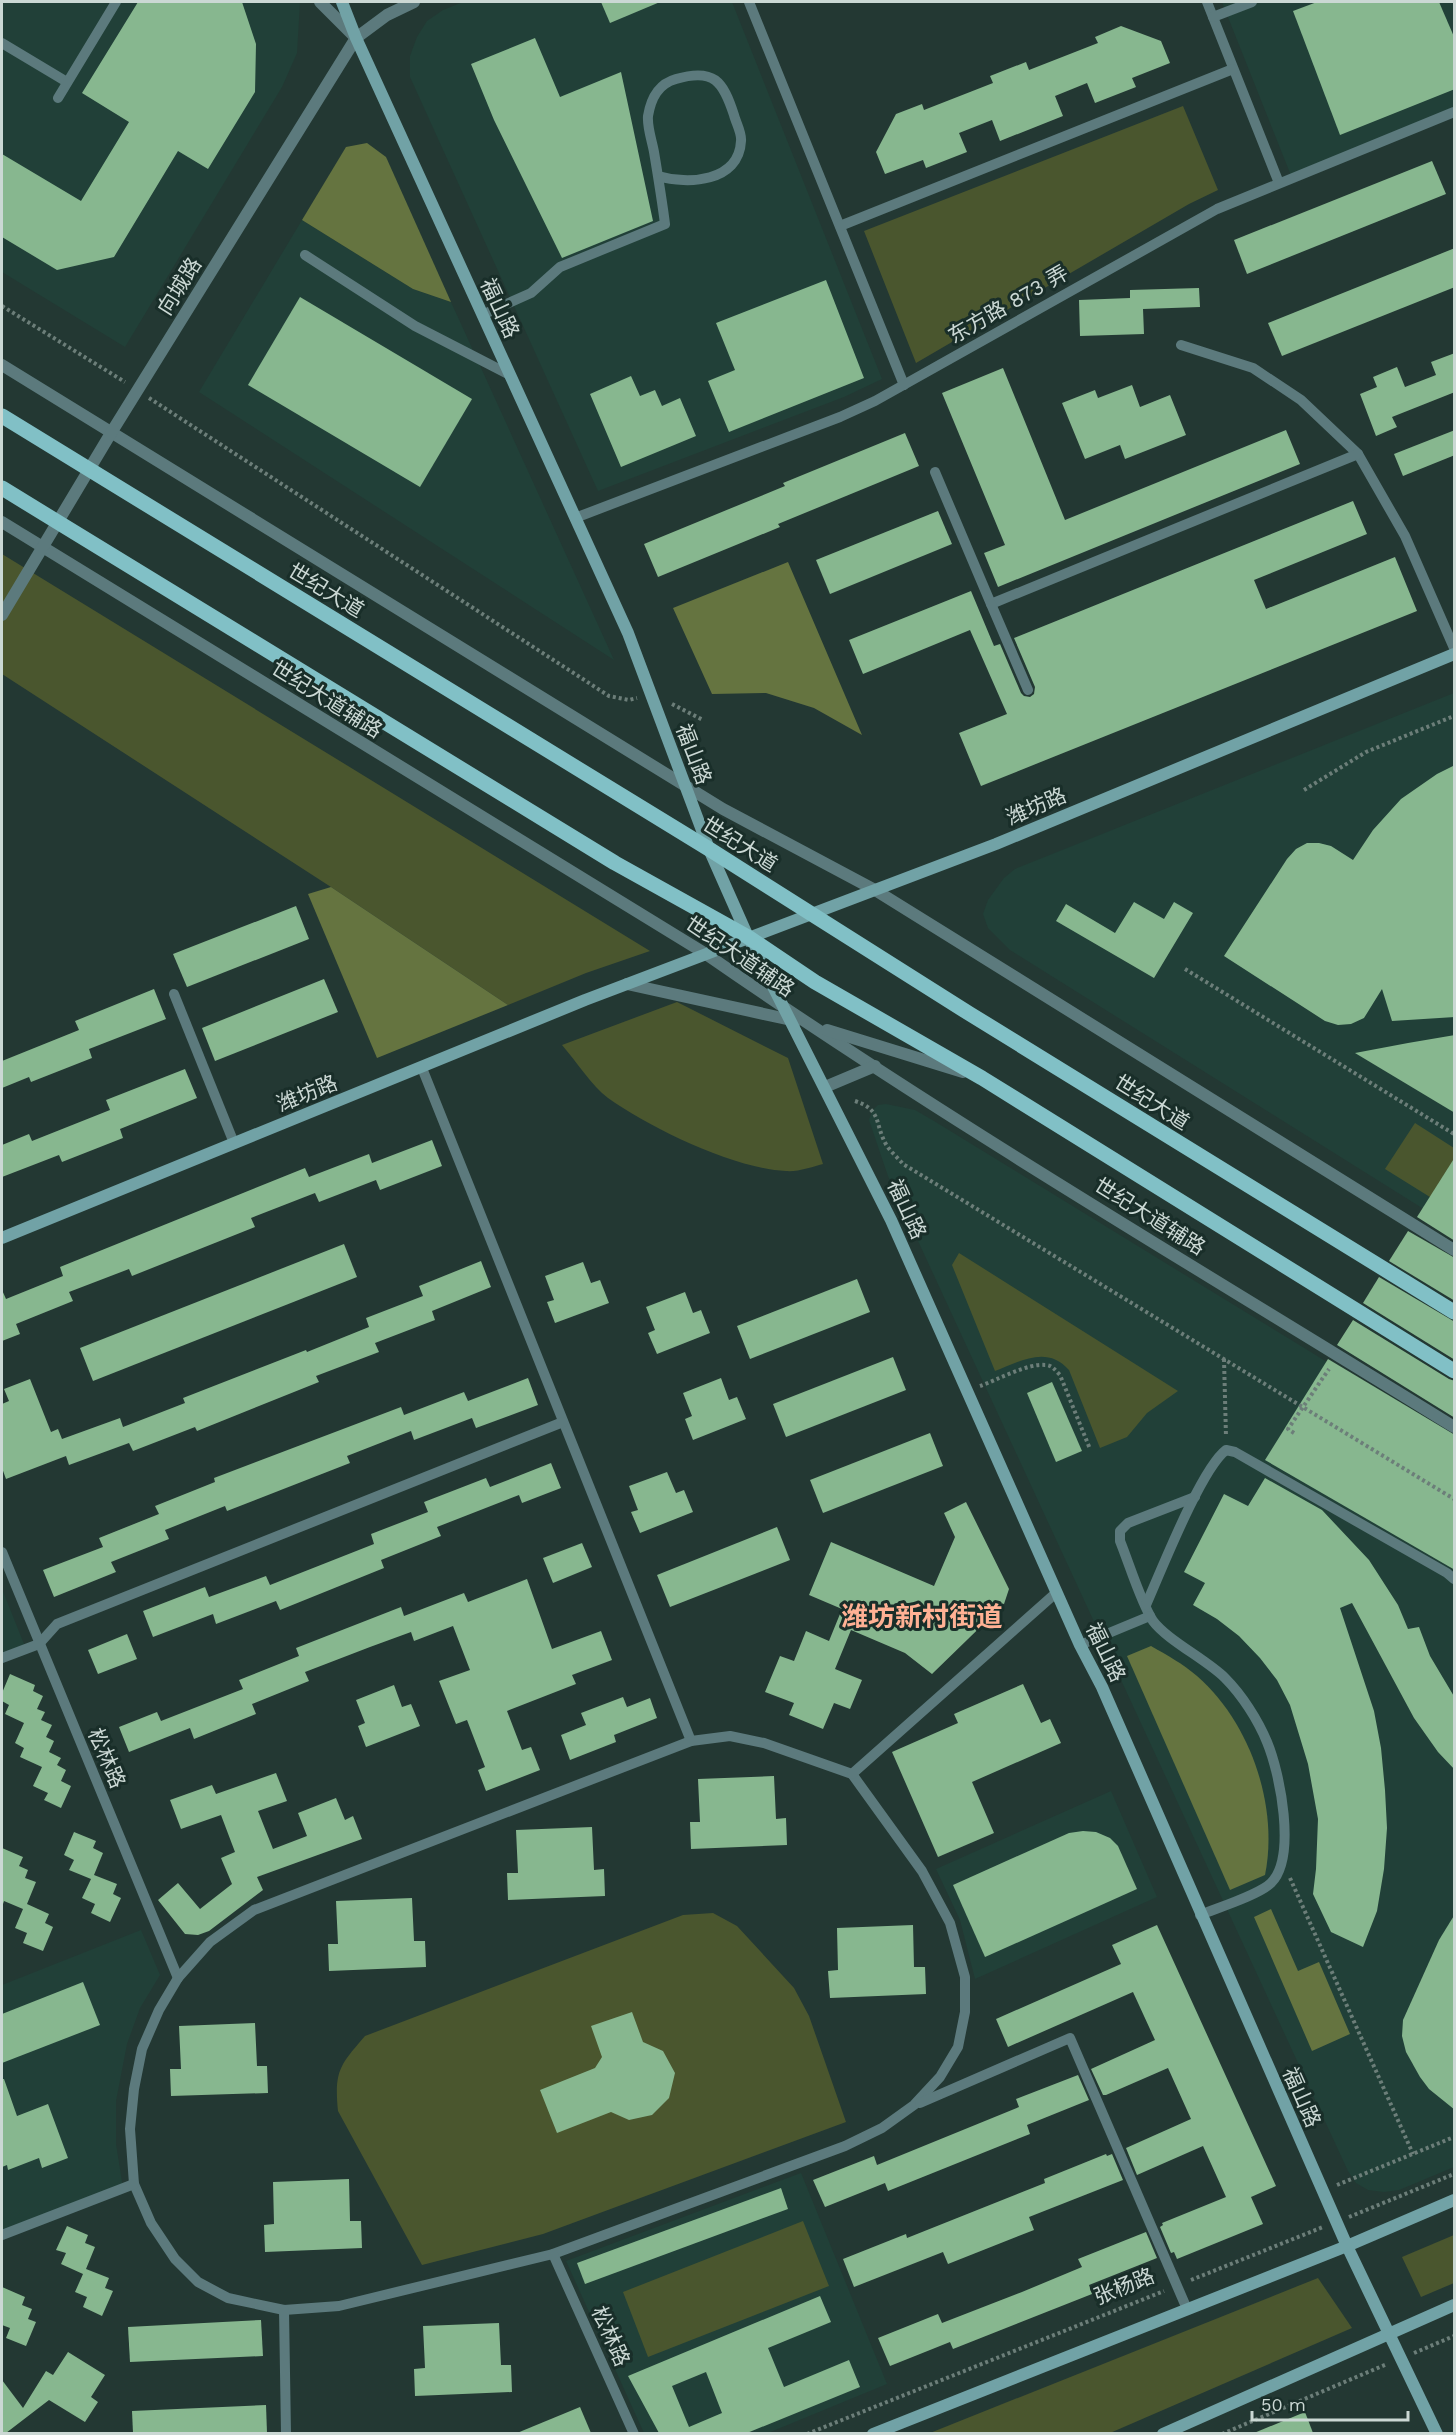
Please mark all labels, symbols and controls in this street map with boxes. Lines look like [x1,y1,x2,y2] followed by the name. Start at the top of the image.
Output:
[152,253,206,319] street label: 向城路
[944,260,1072,348] street label: 东方路 873 弄
[475,274,525,342] street label: 福山路
[284,558,368,622] street label: 世纪大道
[267,655,387,743] street label: 世纪大道辅路
[671,720,717,788] street label: 福山路
[1002,782,1070,830] street label: 潍坊路
[698,811,782,877] street label: 世纪大道
[681,910,799,1002] street label: 世纪大道辅路
[1110,1069,1194,1135] street label: 世纪大道
[273,1070,341,1116] street label: 潍坊路
[1090,1172,1210,1260] street label: 世纪大道辅路
[882,1175,932,1243] street label: 福山路
[841,1601,1003,1633] district label: 潍坊新村街道
[1081,1618,1131,1686] street label: 福山路
[83,1724,131,1792] street label: 松林路
[1278,2063,1326,2131] street label: 福山路
[1090,2263,1158,2309] street label: 张杨路
[587,2302,635,2370] street label: 松林路
[1252,2384,1408,2422] scale bar
[1261,2394,1306,2415] text: 50 m

